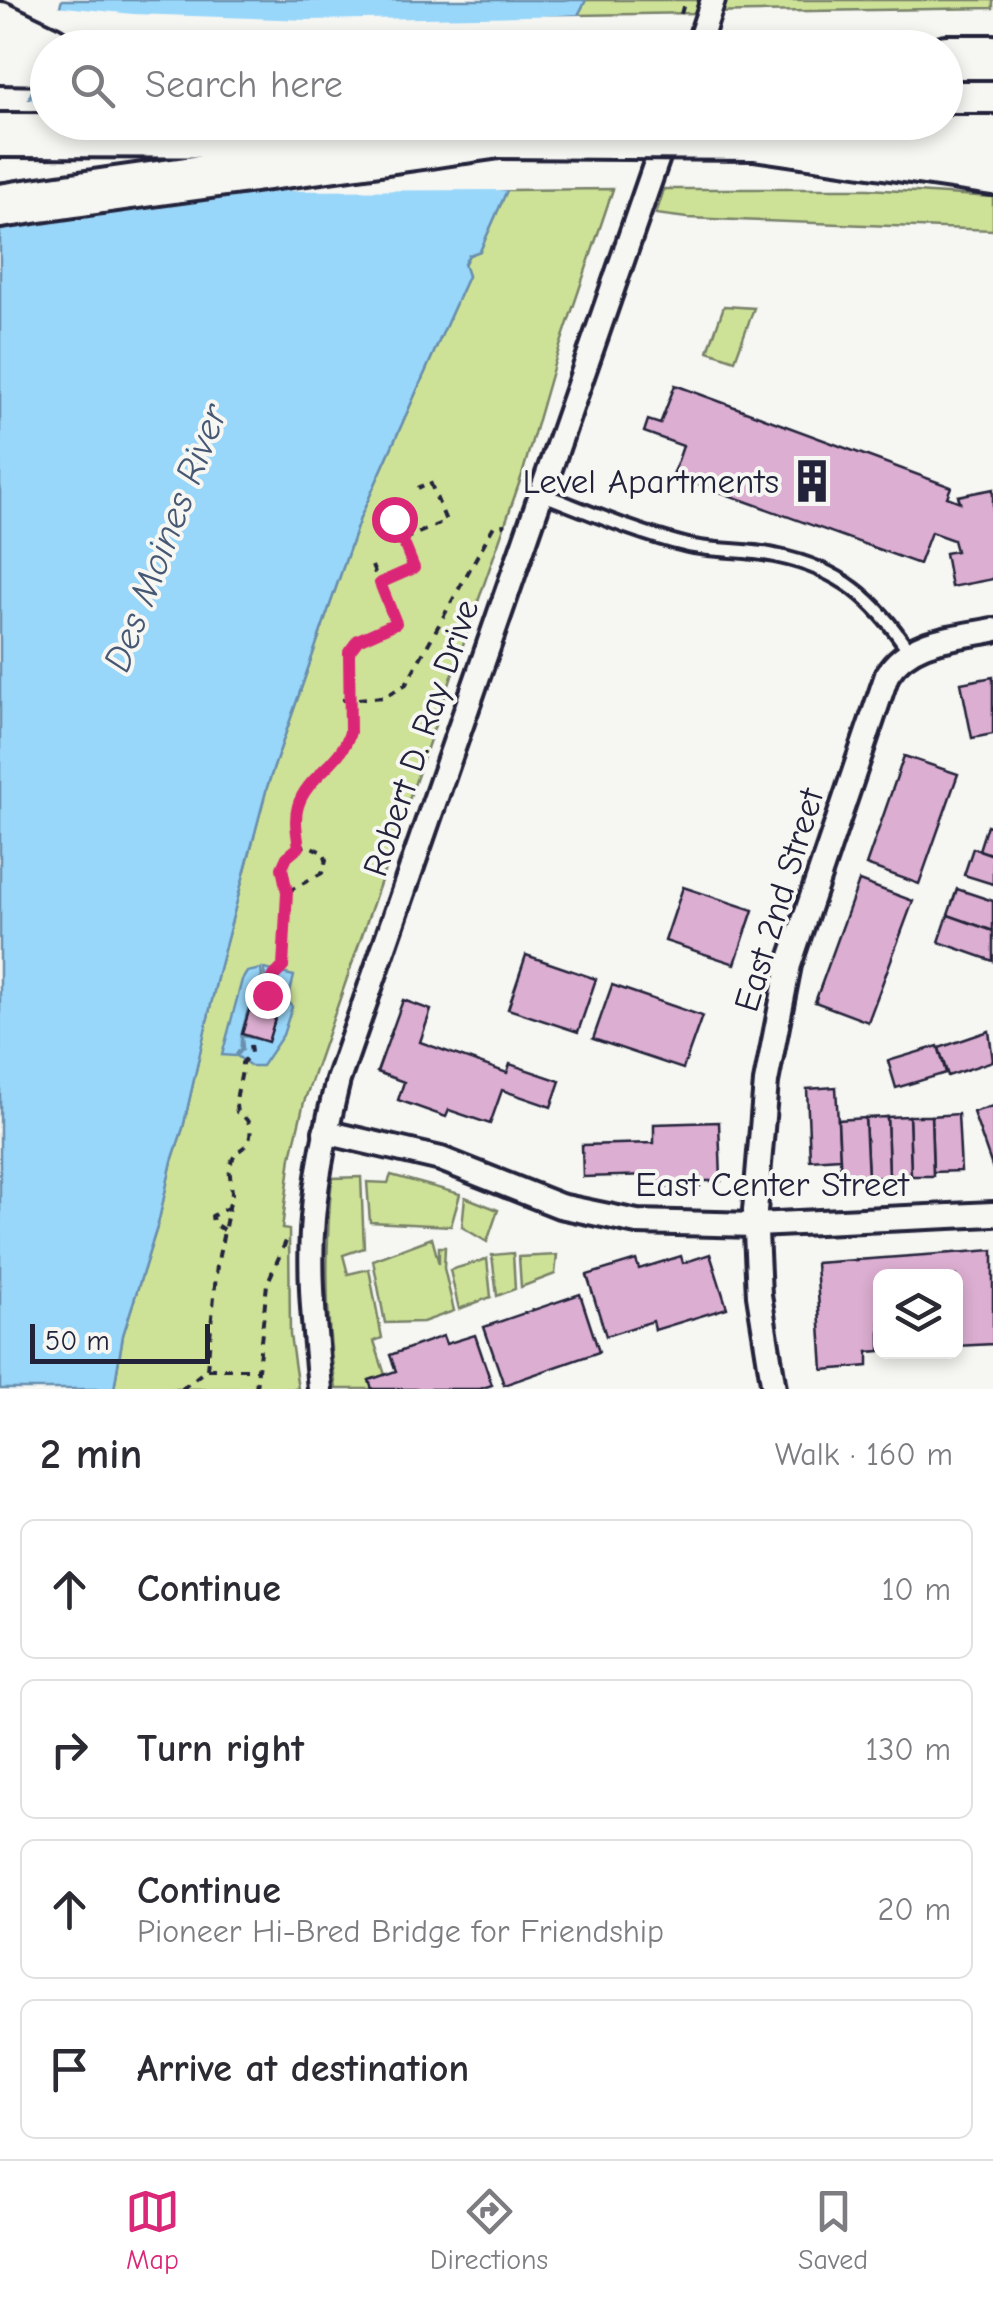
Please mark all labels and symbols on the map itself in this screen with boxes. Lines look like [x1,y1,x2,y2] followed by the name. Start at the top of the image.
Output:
[95,397,238,678] water label: Des Moines River
[788,457,836,505] building icon: Level Apartments
[522,461,779,502] place label: Level Apartments
[372,497,418,543] route start
[354,594,488,882] street label: Robert D. Ray Drive
[726,783,833,1016] street label: East 2nd Street
[245,973,291,1019] route end
[635,1164,910,1205] street label: East Center Street
[30,1319,210,1364] scale bar

